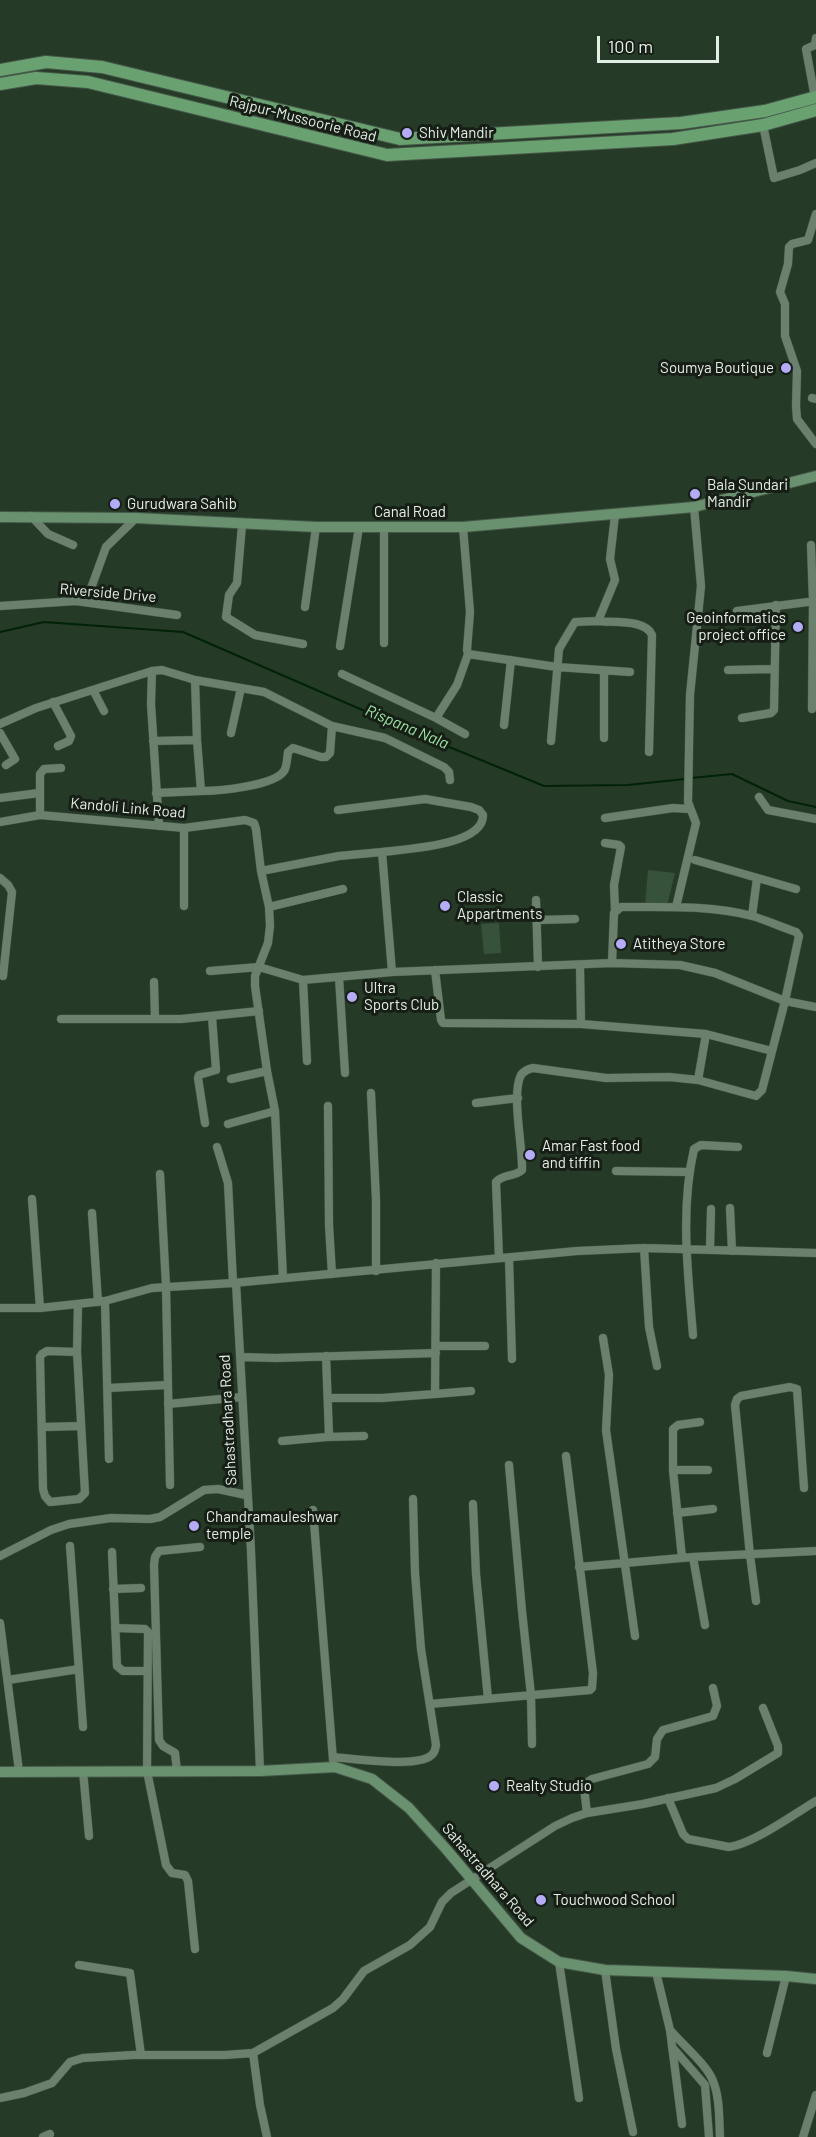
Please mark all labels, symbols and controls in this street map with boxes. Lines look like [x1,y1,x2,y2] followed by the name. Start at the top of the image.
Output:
[600,24,722,62] scale bar
[608,35,653,57] text: 100 m
[228,92,378,146] street label: Rajpur-Mussoorie Road
[419,124,494,142] place label: Shiv Mandir
[400,126,414,140] marker: Shiv Mandir
[660,359,774,377] place label: Soumya Boutique
[779,361,793,375] marker: Soumya Boutique
[707,476,788,511] place label: Bala Sundari Mandir
[688,487,702,501] marker: Bala Sundari Mandir
[127,495,237,513] place label: Gurudwara Sahib
[108,497,122,511] marker: Gurudwara Sahib
[374,503,446,521] street label: Canal Road
[59,580,157,606] street label: Riverside Drive
[686,609,786,644] place label: Geoinformatics project office
[791,620,805,634] marker: Geoinformatics project office
[362,701,452,753] water label: Rispana Nala
[70,794,186,822] street label: Kandoli Link Road
[457,888,543,923] place label: Classic Appartments
[438,899,452,913] marker: Classic Appartments
[633,935,725,953] place label: Atitheya Store
[614,937,628,951] marker: Atitheya Store
[364,979,439,1014] place label: Ultra Sports Club
[345,990,359,1004] marker: Ultra Sports Club
[542,1137,640,1172] place label: Amar Fast food and tiffin
[523,1148,537,1162] marker: Amar Fast food and tiffin
[216,1354,240,1486] street label: Sahastradhara Road
[206,1508,338,1543] place label: Chandramauleshwar temple
[187,1519,201,1533] marker: Chandramauleshwar temple
[506,1777,592,1795] place label: Realty Studio
[487,1779,501,1793] marker: Realty Studio
[438,1820,538,1930] street label: Sahastradhara Road
[553,1891,675,1909] place label: Touchwood School
[534,1893,548,1907] marker: Touchwood School

